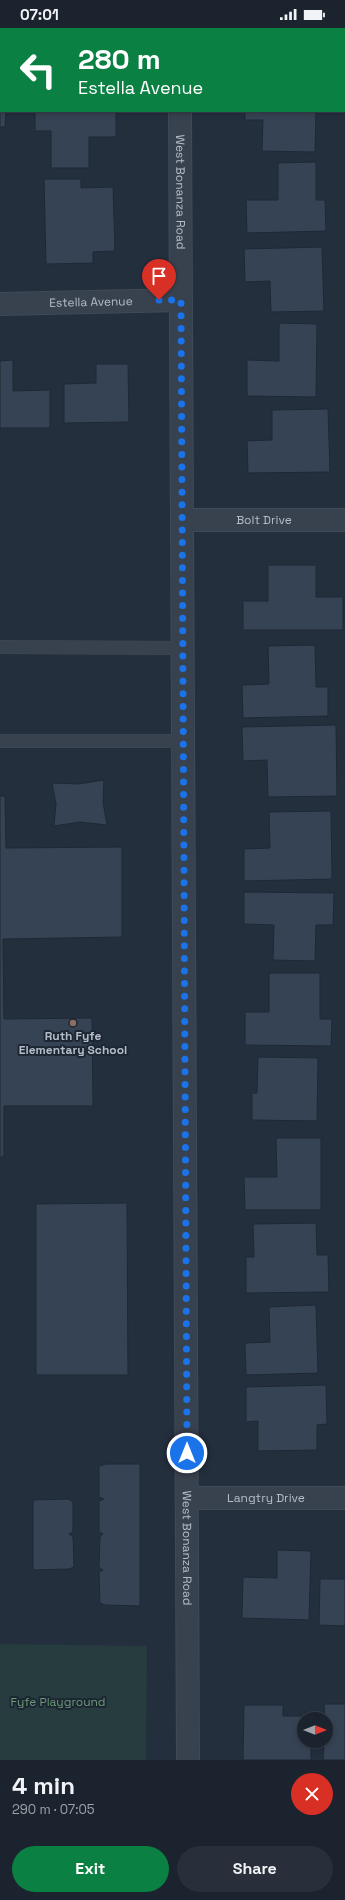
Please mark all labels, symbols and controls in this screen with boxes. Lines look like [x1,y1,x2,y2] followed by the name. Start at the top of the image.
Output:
[20,5,59,24] text: 07:01
[78,41,161,77] text: 280 m
[12,44,64,96] icon: left
[78,76,203,99] text: Estella Avenue
[172,134,189,250] street label: West Bonanza Road
[142,259,176,300] pin
[148,265,170,287] icon: arrive
[49,293,133,311] street label: Estella Avenue
[236,512,292,528] street label: Bolt Drive
[68,1018,78,1028] marker: Ruth Fyfe Elementary School
[19,1028,127,1058] place label: Ruth Fyfe Elementary School
[166,1432,208,1474] position arrow
[179,1490,195,1605] street label: West Bonanza Road
[227,1490,305,1506] street label: Langtry Drive
[10,1694,106,1710] park label: Fyfe Playground
[297,1712,333,1748] north arrow
[297,1712,333,1748] map controls
[12,1770,75,1801] text: 4 min
[291,1773,333,1815] button: close
[12,1801,95,1818] text: 290 m · 07:05
[12,1846,169,1892] button: Exit
[177,1846,333,1892] button: Share

